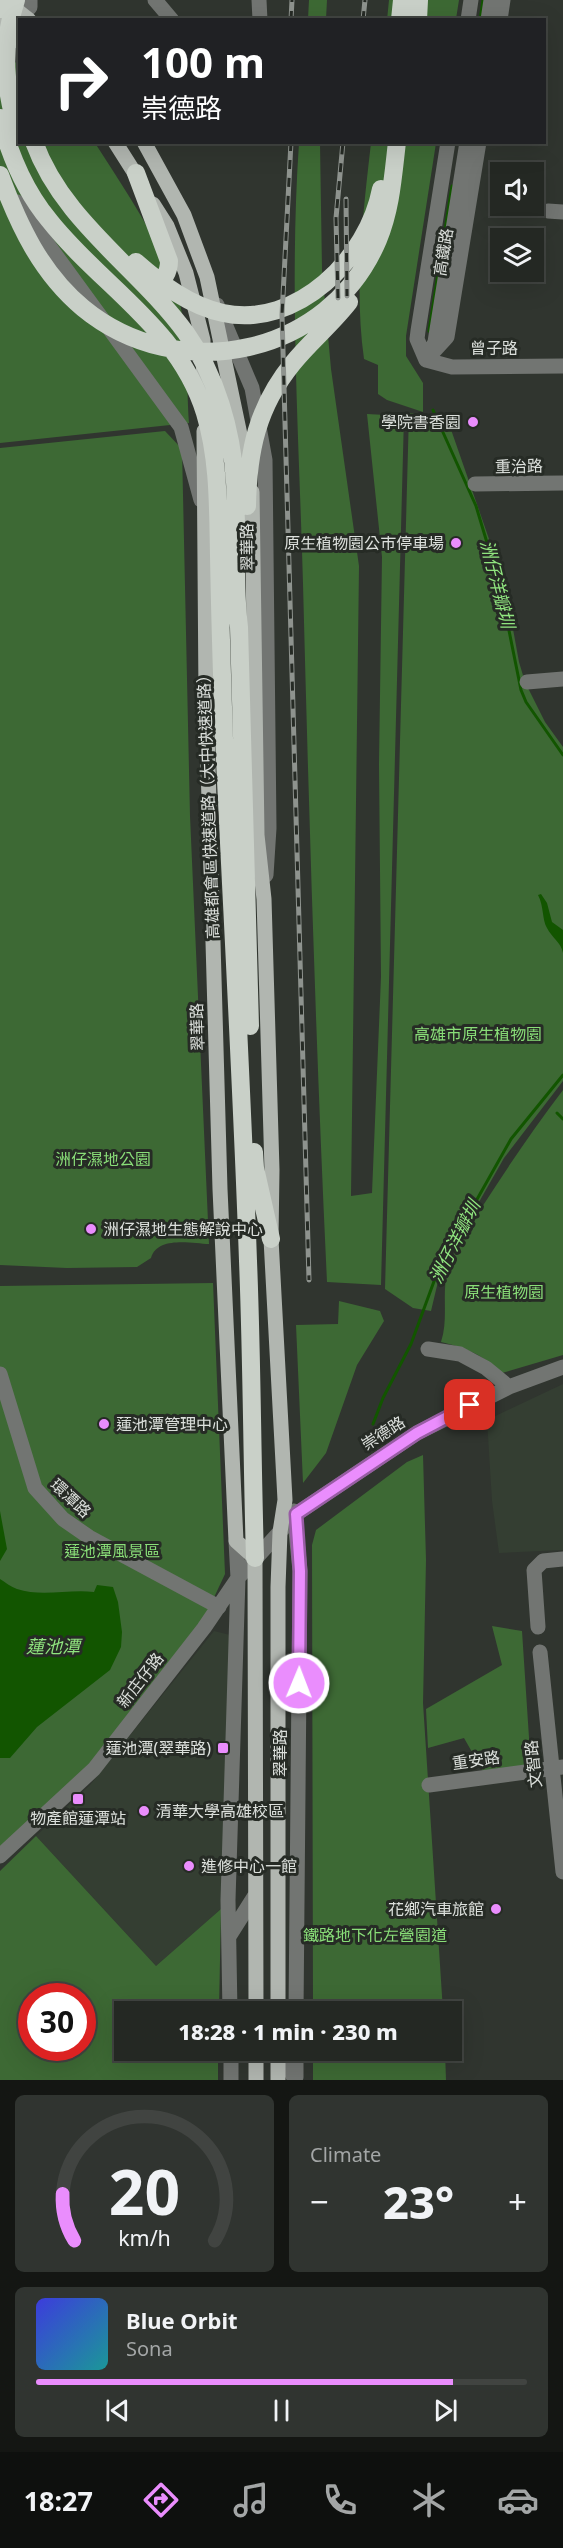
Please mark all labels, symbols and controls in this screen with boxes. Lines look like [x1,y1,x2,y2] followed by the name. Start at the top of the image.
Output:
[141,33,265,90] text: 100 m
[42,42,120,120] icon: right
[141,89,222,126] text: 崇德路
[490,162,544,282] map controls
[490,162,544,216] button: sound
[428,227,458,277] street label: 高鐵路
[490,228,544,282] button: layers
[470,337,518,359] street label: 曾子路
[381,411,461,433] place label: 學院書香園
[466,415,480,429] marker: 學院書香園
[495,455,543,477] street label: 重治路
[236,523,258,571] street label: 翠華路
[284,532,444,554] place label: 原生植物園公巿停車場
[449,536,463,550] marker: 原生植物園公巿停車場
[475,537,521,633] water label: 洲仔洋瓣圳
[192,667,224,939] street label: 高雄都會區快速道路（大中快速道路）
[185,1003,209,1051] street label: 翠華路
[414,1023,542,1045] park label: 高雄市原生植物園
[55,1148,151,1170] park label: 洲仔濕地公園
[423,1193,487,1287] water label: 洲仔洋瓣圳
[103,1218,263,1240] place label: 洲仔濕地生態解說中心
[84,1222,98,1236] marker: 洲仔濕地生態解說中心
[464,1281,544,1303] park label: 原生植物園
[444,1379,495,1430] pin
[453,1388,486,1421] icon: arrive
[357,1411,409,1455] street label: 崇德路
[116,1413,228,1435] place label: 蓮池潭管理中心
[97,1417,111,1431] marker: 蓮池潭管理中心
[46,1474,96,1522] street label: 環潭路
[64,1540,160,1562] park label: 蓮池潭風景區
[26,1634,83,1658] water label: 蓮池潭
[112,1648,168,1712] street label: 新庄仔路
[267,1651,331,1715] position arrow
[269,1729,291,1777] street label: 翠華路
[105,1737,211,1759] place label: 蓮池潭(翠華路)
[520,1739,546,1789] street label: 文智路
[216,1741,230,1755] marker: 蓮池潭(翠華路)
[451,1746,501,1774] street label: 重安路
[71,1792,85,1806] marker: 物產館蓮潭站
[156,1800,284,1822] place label: 清華大學高雄校區
[137,1804,151,1818] marker: 清華大學高雄校區
[30,1807,126,1829] place label: 物產館蓮潭站
[201,1855,297,1877] place label: 進修中心一館
[182,1859,196,1873] marker: 進修中心一館
[388,1898,484,1920] place label: 花鄉汽車旅館
[489,1902,503,1916] marker: 花鄉汽車旅館
[303,1924,447,1946] park label: 鐵路地下化左營園道
[18,1983,96,2061] speed limit sign: 30
[178,2016,398,2046] text: 18:28 · 1 min · 230 m
[310,2141,381,2168] text: Climate
[109,2148,180,2233] text: 20
[383,2171,454,2232] text: 23°
[310,2179,329,2224] text: −
[508,2179,527,2224] text: +
[118,2223,171,2252] text: km/h
[126,2305,238,2335] text: Blue Orbit
[126,2335,173,2362] text: Sona
[101,2394,134,2427] icon: previous
[265,2394,298,2427] icon: pause
[429,2394,462,2427] icon: next
[140,2479,182,2521] icon: directions
[230,2479,272,2521] icon: music
[319,2479,361,2521] icon: phone
[408,2479,450,2521] icon: climate
[497,2479,539,2521] icon: car
[24,2482,93,2519] text: 18:27

